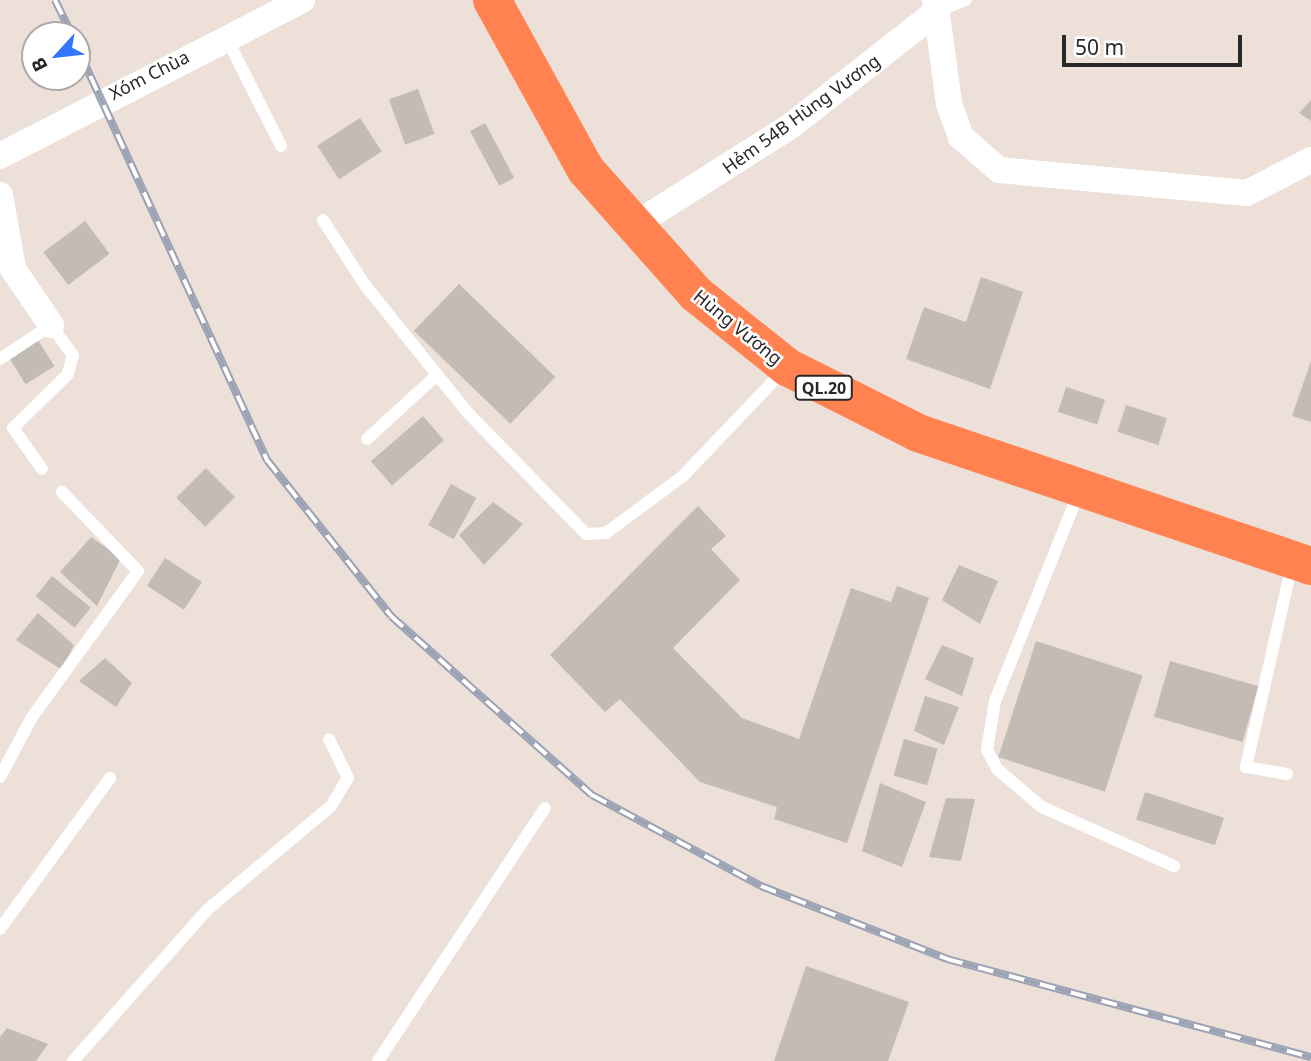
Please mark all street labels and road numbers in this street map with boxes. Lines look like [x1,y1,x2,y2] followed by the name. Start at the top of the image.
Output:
[105,46,193,104] street label: Xóm Chùa
[718,50,884,178] street label: Hẻm 54B Hùng Vương
[689,285,787,369] street label: Hùng Vương
[794,376,854,400] road number: QL.20

